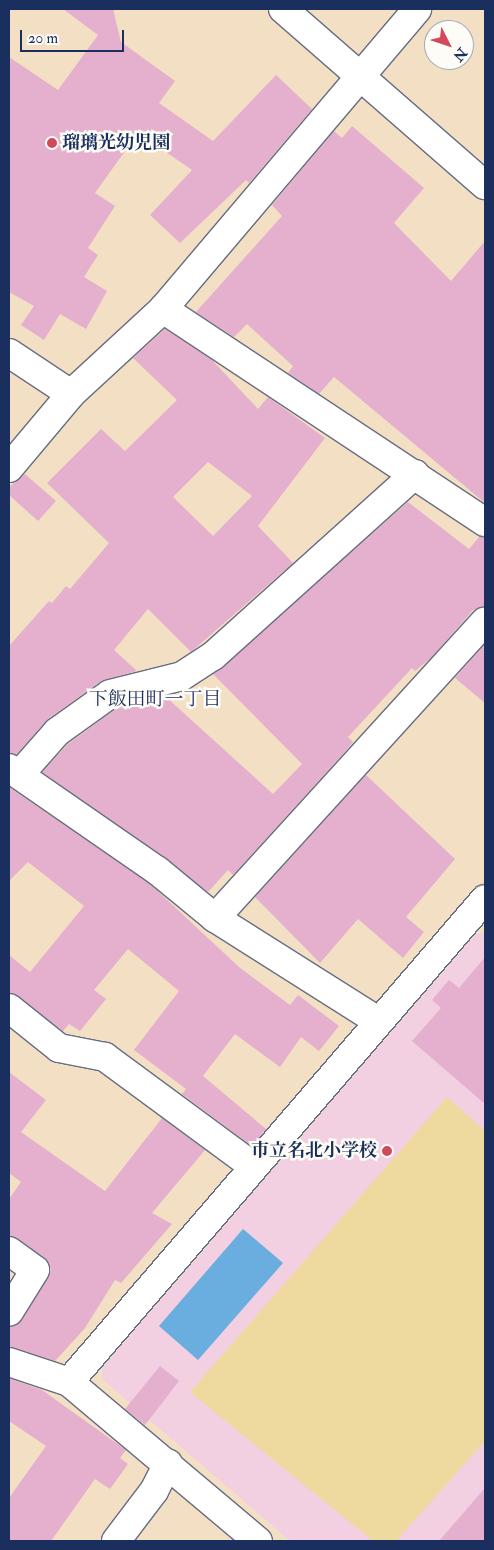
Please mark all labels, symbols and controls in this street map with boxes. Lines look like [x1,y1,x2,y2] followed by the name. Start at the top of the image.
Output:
[22,20,126,52] scale bar
[424,20,474,70] north arrow
[28,29,58,48] text: 20 m
[449,44,470,65] text: N
[62,132,170,154] place label: 瑠璃光幼児園
[46,137,58,149] marker: 瑠璃光幼児園
[89,689,221,711] district label: 下飯田町一丁目
[251,1140,377,1162] place label: 市立名北小学校
[381,1145,393,1157] marker: 市立名北小学校

